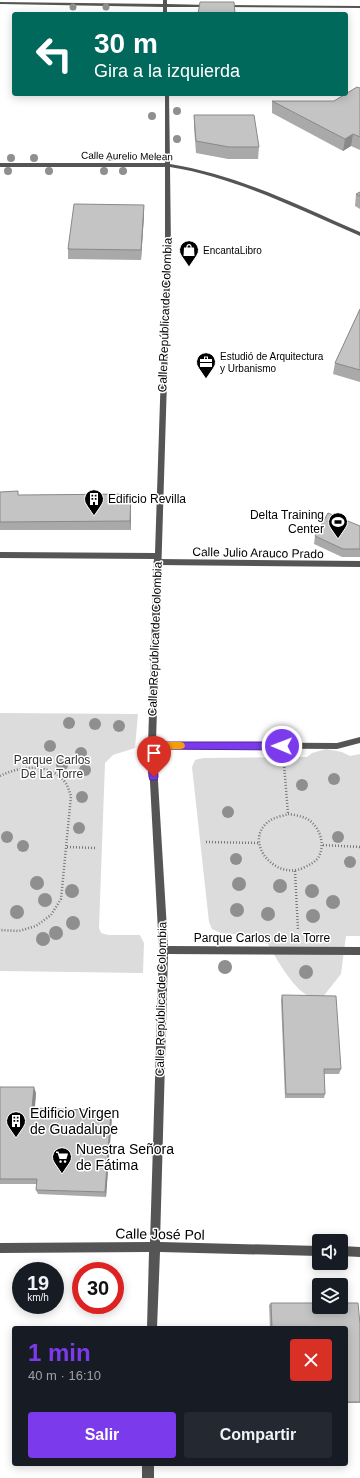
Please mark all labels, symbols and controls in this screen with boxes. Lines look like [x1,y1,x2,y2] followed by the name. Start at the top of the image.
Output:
[28,28,80,80] icon: left
[94,28,158,59] text: 30 m
[94,61,240,81] text: Gira a la izquierda
[81,150,173,162] street label: Calle Aurelio Melean
[155,237,175,393] street label: Calle República de Colombia
[178,239,200,267] shop icon: EncantaLibro
[203,245,262,256] place label: EncantaLibro
[195,351,217,379] office icon: Estudió de Arquitectura y Urbanismo
[220,351,324,374] place label: Estudió de Arquitectura y Urbanismo
[83,488,105,516] building icon: Edificio Revilla
[108,492,186,506] place label: Edificio Revilla
[250,508,324,536] place label: Delta Training Center
[327,511,349,539] sports icon: Delta Training Center
[192,545,324,561] street label: Calle Julio Arauco Prado
[145,561,165,717] street label: Calle República de Colombia
[261,725,303,767] position arrow
[137,736,171,777] pin
[143,742,165,764] icon: arrive
[14,753,90,781] park label: Parque Carlos De La Torre
[153,921,169,1076] street label: Calle República de Colombia
[194,931,331,945] street label: Parque Carlos de la Torre
[30,1105,119,1137] place label: Edificio Virgen de Guadalupe
[5,1110,27,1138] building icon: Edificio Virgen de Guadalupe
[76,1141,174,1173] place label: Nuestra Señora de Fátima
[51,1146,73,1174] supermarket icon: Nuestra Señora de Fátima
[115,1225,205,1243] street label: Calle José Pol
[312,1234,348,1314] map controls
[312,1234,348,1270] button: sound
[72,1262,124,1314] speed limit sign: 30
[27,1272,49,1294] text: 19
[312,1278,348,1314] button: layers
[27,1292,49,1303] text: km/h
[28,1339,91,1366] text: 1 min
[290,1339,332,1381] button: close
[28,1368,101,1383] text: 40 m · 16:10
[28,1412,176,1458] button: Salir
[184,1412,332,1458] button: Compartir

